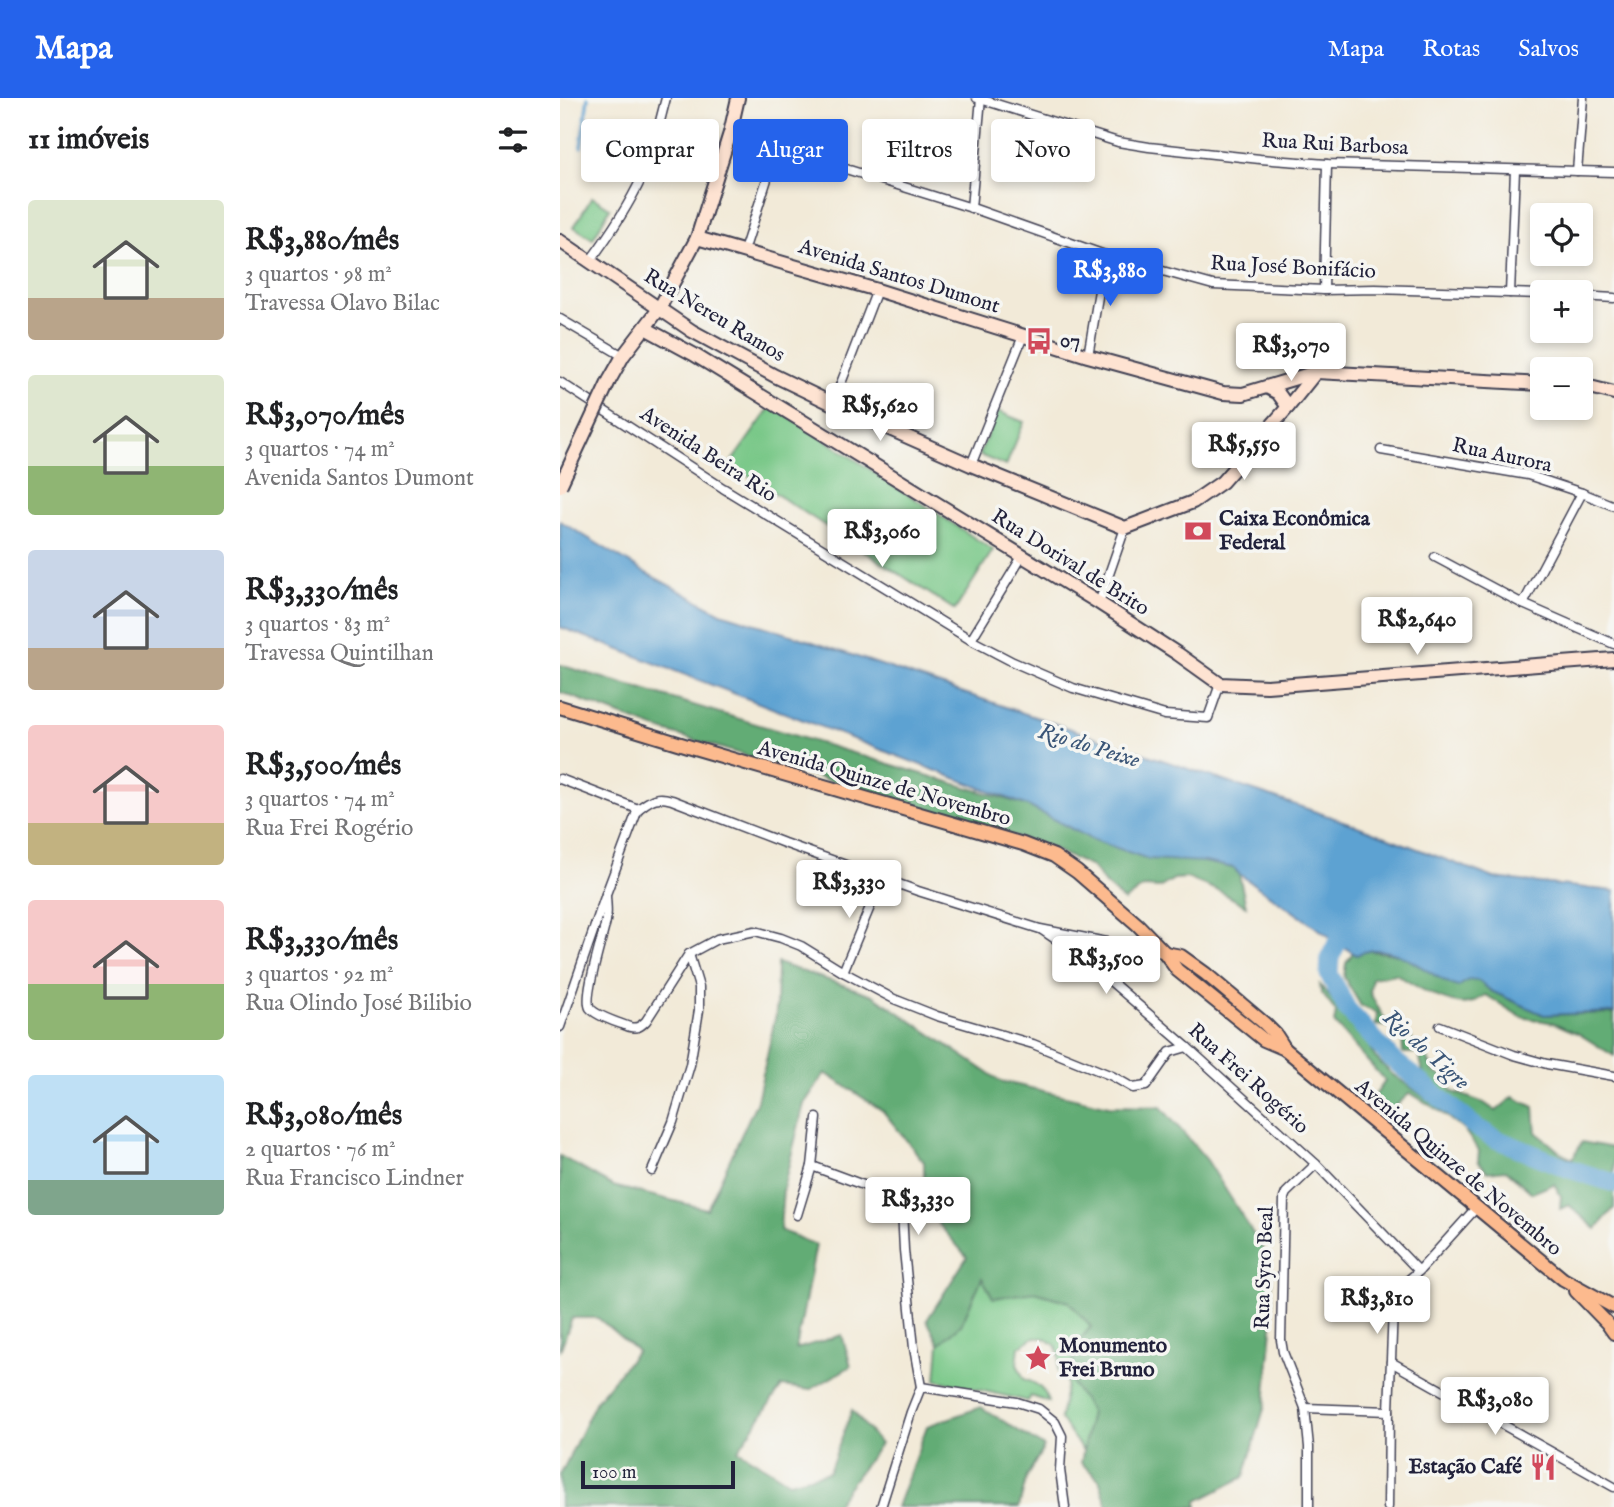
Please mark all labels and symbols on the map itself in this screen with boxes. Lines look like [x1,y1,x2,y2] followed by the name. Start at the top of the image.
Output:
[1261,128,1410,162] street label: Rua Rui Barbosa
[794,233,1003,320] street label: Avenida Santos Dumont
[1045,248,1175,308] pin: R$3,880
[1209,250,1377,286] street label: Rua José Bonifácio
[638,263,790,369] street label: Rua Nereu Ramos
[1226,324,1356,383] pin: R$3,070
[1024,326,1054,356] bus stop icon: 07
[1060,328,1080,355] place label: 07
[815,384,945,443] pin: R$5,620
[634,400,781,509] street label: Avenida Beira Rio
[1179,422,1309,482] pin: R$5,550
[1450,432,1555,480] street label: Rua Aurora
[986,503,1154,623] street label: Rua Dorival de Brito
[1219,506,1371,557] place label: Caixa Econômica Federal
[817,510,947,569] pin: R$3,060
[1183,516,1213,546] bank icon: Caixa Econômica Federal
[1352,598,1482,657] pin: R$2,640
[1035,717,1144,775] water label: Rio do Peixe
[753,735,1014,833] street label: Avenida Quinze de Novembro
[784,860,914,920] pin: R$3,330
[1041,936,1171,996] pin: R$3,500
[1376,1003,1476,1098] water label: Rio do Tigre
[1182,1018,1314,1140] street label: Rua Frei Rogério
[1348,1073,1567,1263] street label: Avenida Quinze de Novembro
[853,1178,983,1237] pin: R$3,330
[1249,1206,1281,1330] street label: Rua Syro Beal
[1312,1276,1442,1336] pin: R$3,810
[1059,1333,1168,1384] place label: Monumento Frei Bruno
[1023,1343,1053,1373] place icon: Monumento Frei Bruno
[1430,1378,1560,1437] pin: R$3,080
[1528,1452,1558,1482] restaurant icon: Estação Café
[1409,1454,1522,1481] place label: Estação Café
[581,1458,735,1490] scale bar

